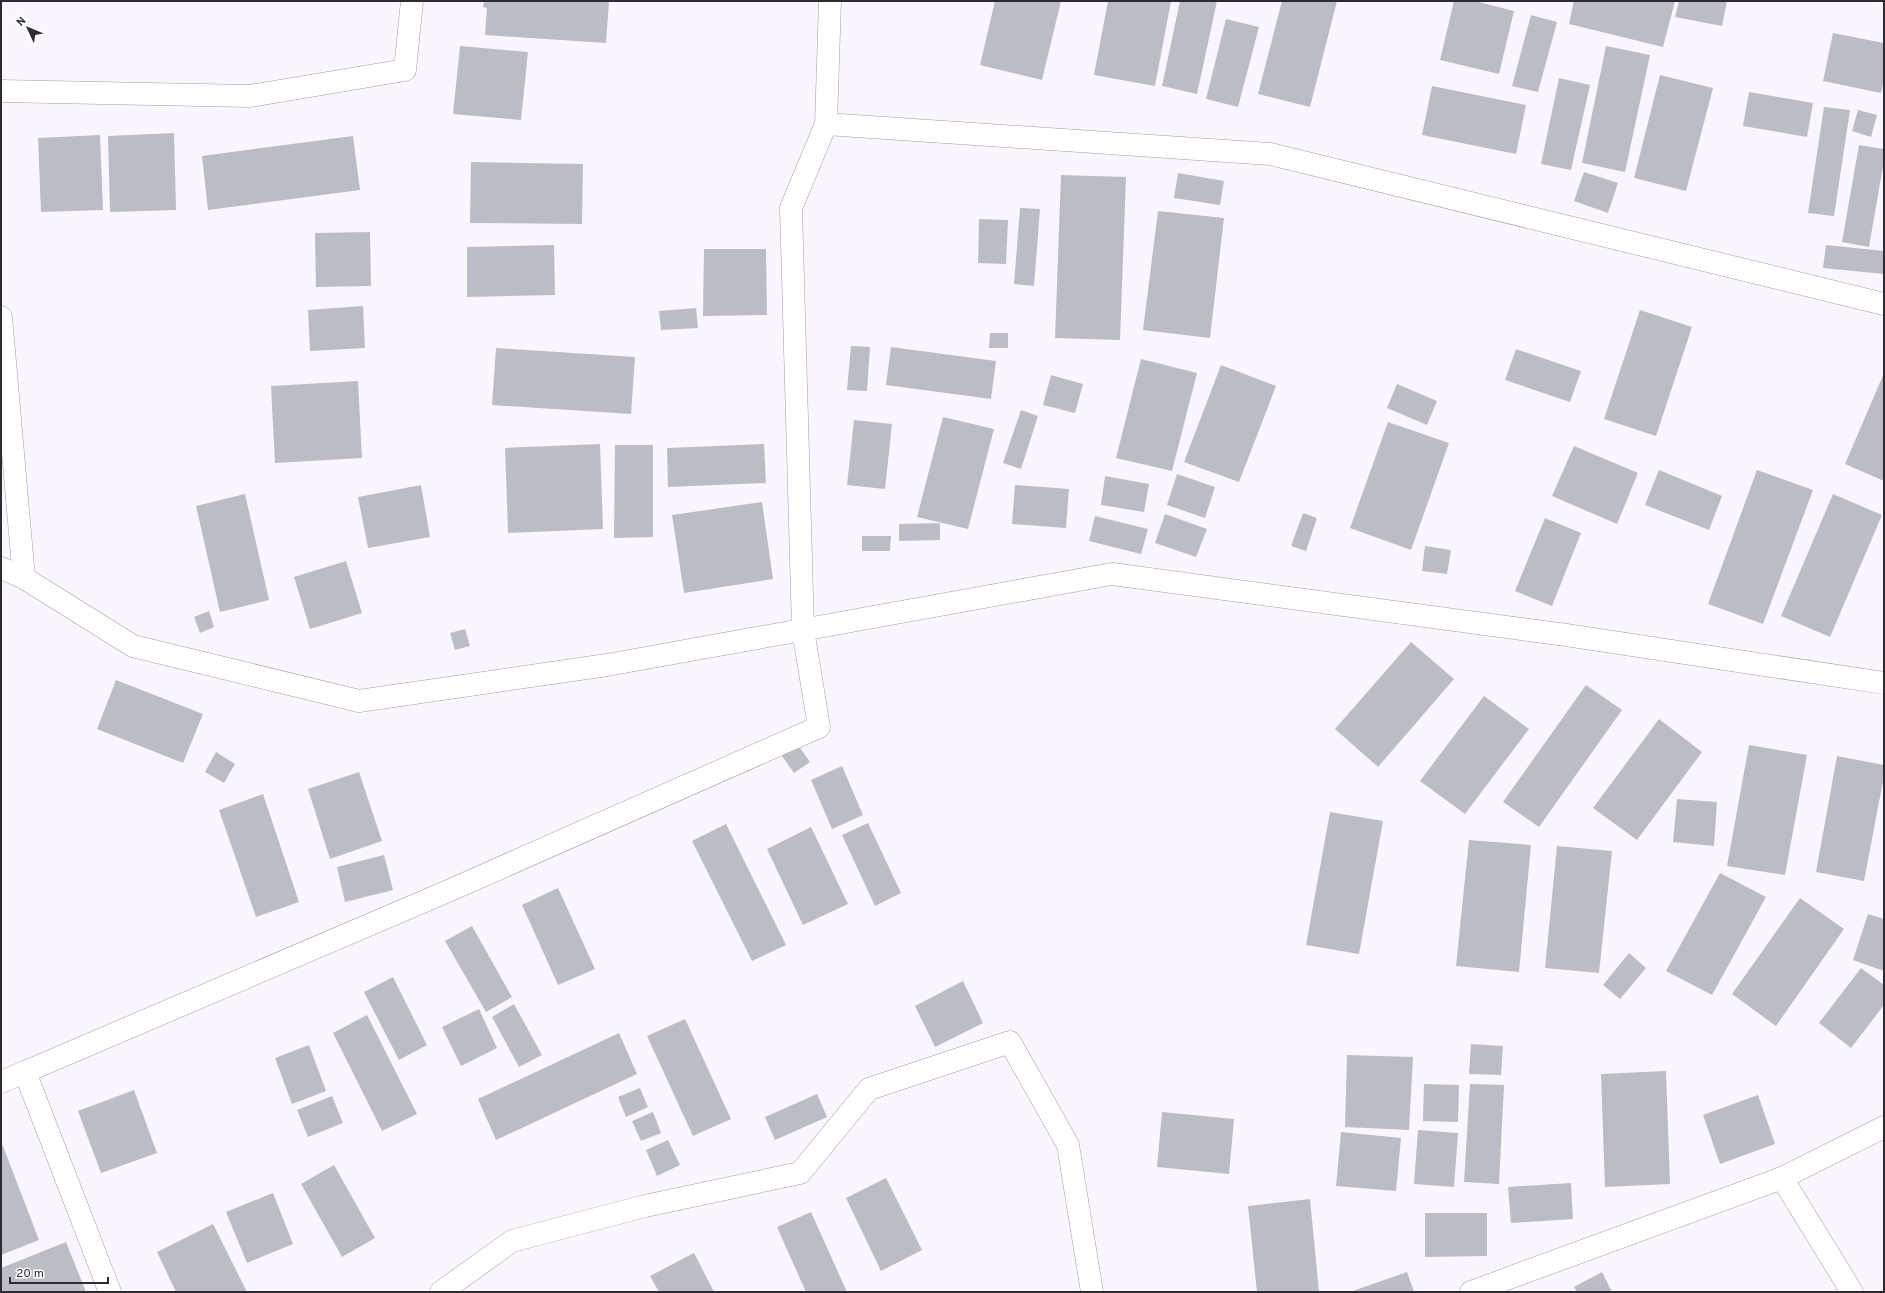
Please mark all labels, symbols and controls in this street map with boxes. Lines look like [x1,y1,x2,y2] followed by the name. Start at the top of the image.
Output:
[8,8,48,48] north arrow
[14,14,29,29] text: N
[10,1259,108,1285] scale bar
[16,1266,44,1282] text: 20 m

